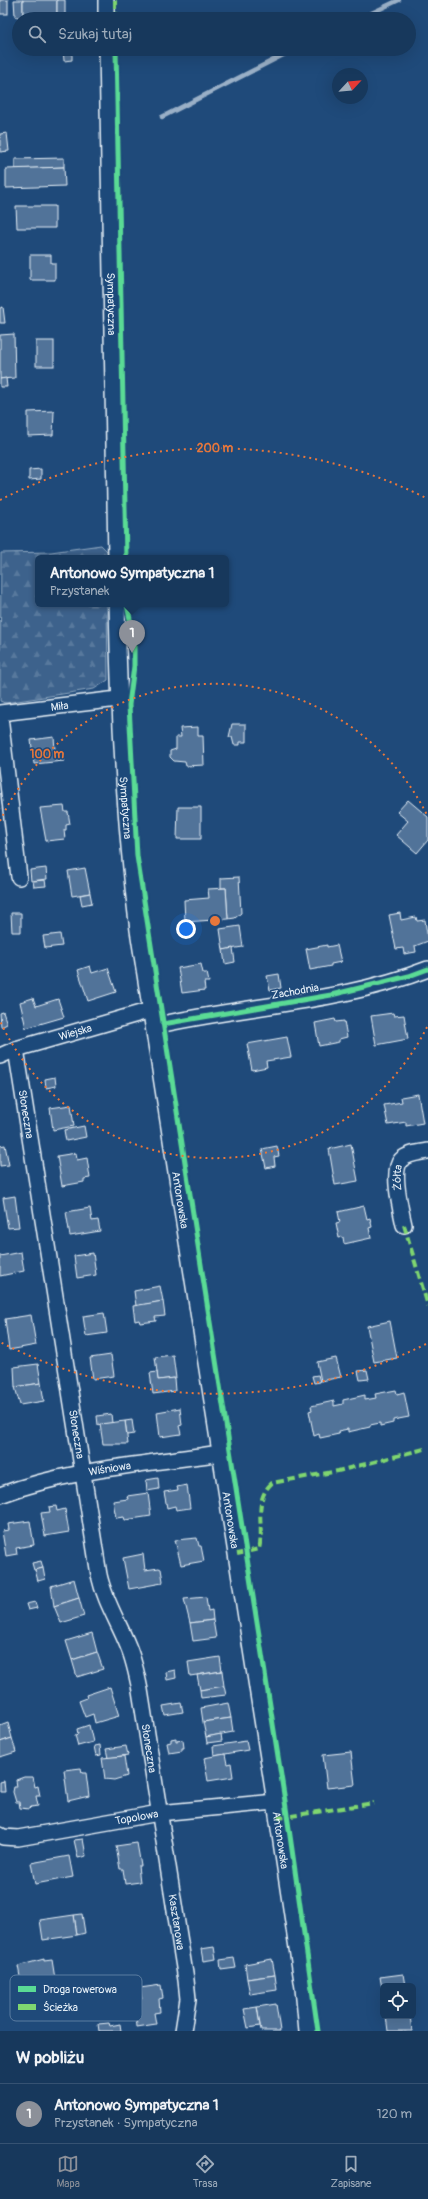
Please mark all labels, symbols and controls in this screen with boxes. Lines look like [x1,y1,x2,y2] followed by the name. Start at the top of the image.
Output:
[12,12,416,56] search box
[26,23,48,45] icon: search
[58,25,132,44] text: Szukaj tutaj
[332,68,368,104] north arrow
[104,272,118,335] street label: Sympatyczna
[197,441,234,456] text: 200 m
[35,555,229,607] popup
[50,564,214,583] text: Antonowo Sympatyczna 1
[50,583,109,599] text: Przystanek
[119,620,145,653] pin: 1
[50,699,69,714] street label: Miła
[30,747,65,762] text: 100 m
[117,776,134,840] street label: Sympatyczna
[208,914,222,928] centre of rings
[176,919,196,939] your location
[270,981,320,1002] street label: Zachodnia
[57,1021,93,1043] street label: Wiejska
[16,1089,36,1140] street label: Słoneczna
[391,1163,405,1191] street label: Żółta
[169,1170,191,1230] street label: Antonowska
[66,1409,87,1460] street label: Słoneczna
[87,1459,132,1479] street label: Wiśniowa
[219,1490,241,1550] street label: Antonowska
[138,1723,159,1774] street label: Słoneczna
[114,1807,159,1828] street label: Topolowa
[269,1811,291,1870] street label: Antonowska
[165,1893,187,1951] street label: Kasztanowa
[10,1975,142,2021] legend
[43,1983,117,1996] text: Droga rowerowa
[380,1983,416,2019] map controls
[380,1983,416,2019] button: locate
[43,2001,78,2014] text: Ścieżka
[16,2047,84,2068] text: W pobliżu
[54,2096,219,2115] text: Antonowo Sympatyczna 1
[26,2106,32,2122] text: 1
[376,2106,412,2122] text: 120 m
[54,2115,198,2131] text: Przystanek · Sympatyczna
[56,2153,80,2190] tab: Mapa
[193,2153,218,2190] tab: Trasa
[330,2153,372,2190] tab: Zapisane

